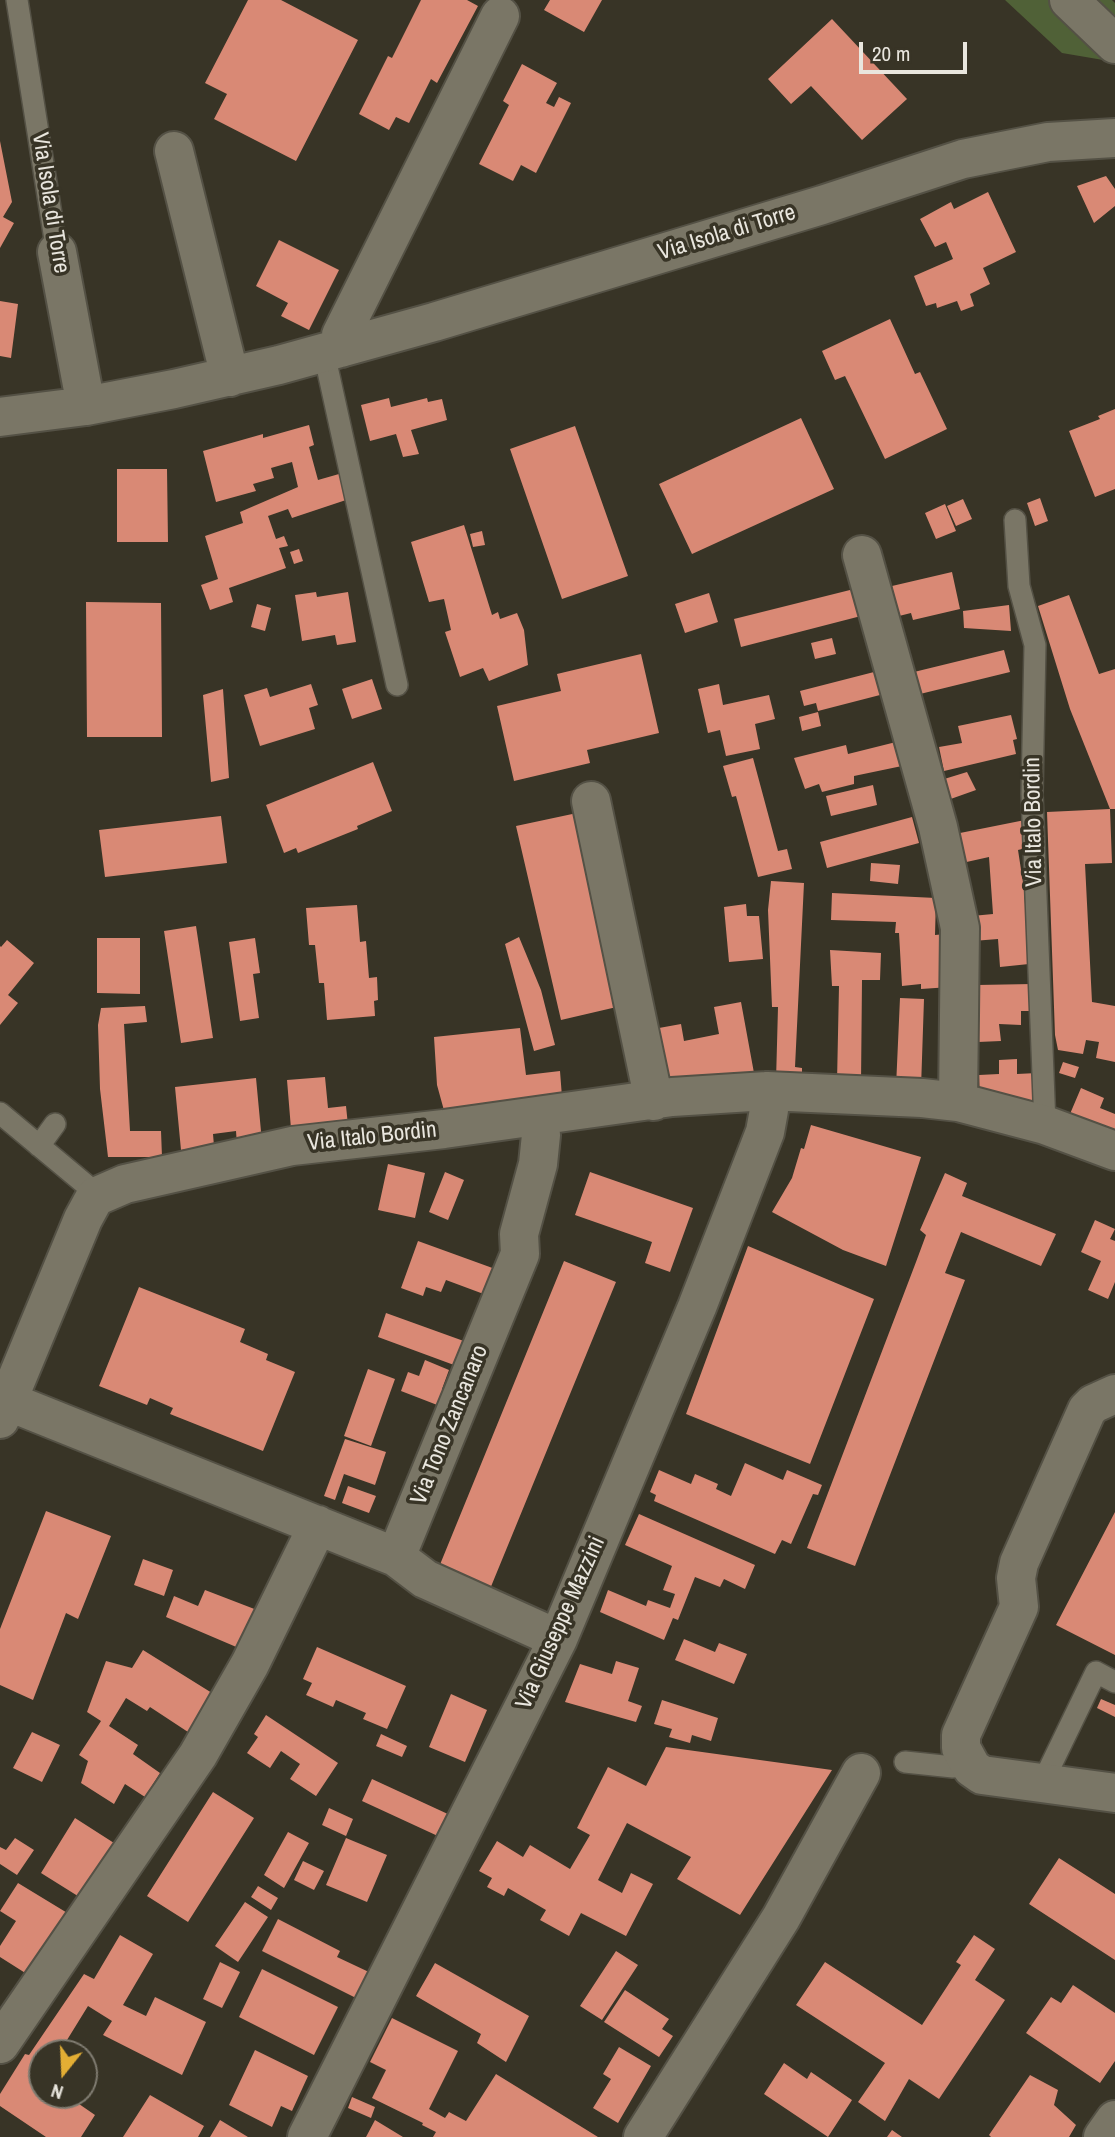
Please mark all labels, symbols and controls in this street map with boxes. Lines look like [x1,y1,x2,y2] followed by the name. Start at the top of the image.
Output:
[863,28,972,72] scale bar
[872,39,910,68] text: 20 m
[25,131,75,275] street label: Via Isola di Torre
[655,199,799,267] street label: Via Isola di Torre
[1019,757,1049,887] street label: Via Italo Bordin
[306,1116,438,1158] street label: Via Italo Bordin
[405,1341,495,1509] street label: Via Tono Zancanaro
[511,1532,611,1714] street label: Via Giuseppe Mazzini
[28,2039,98,2109] north arrow
[48,2078,66,2106] text: N

